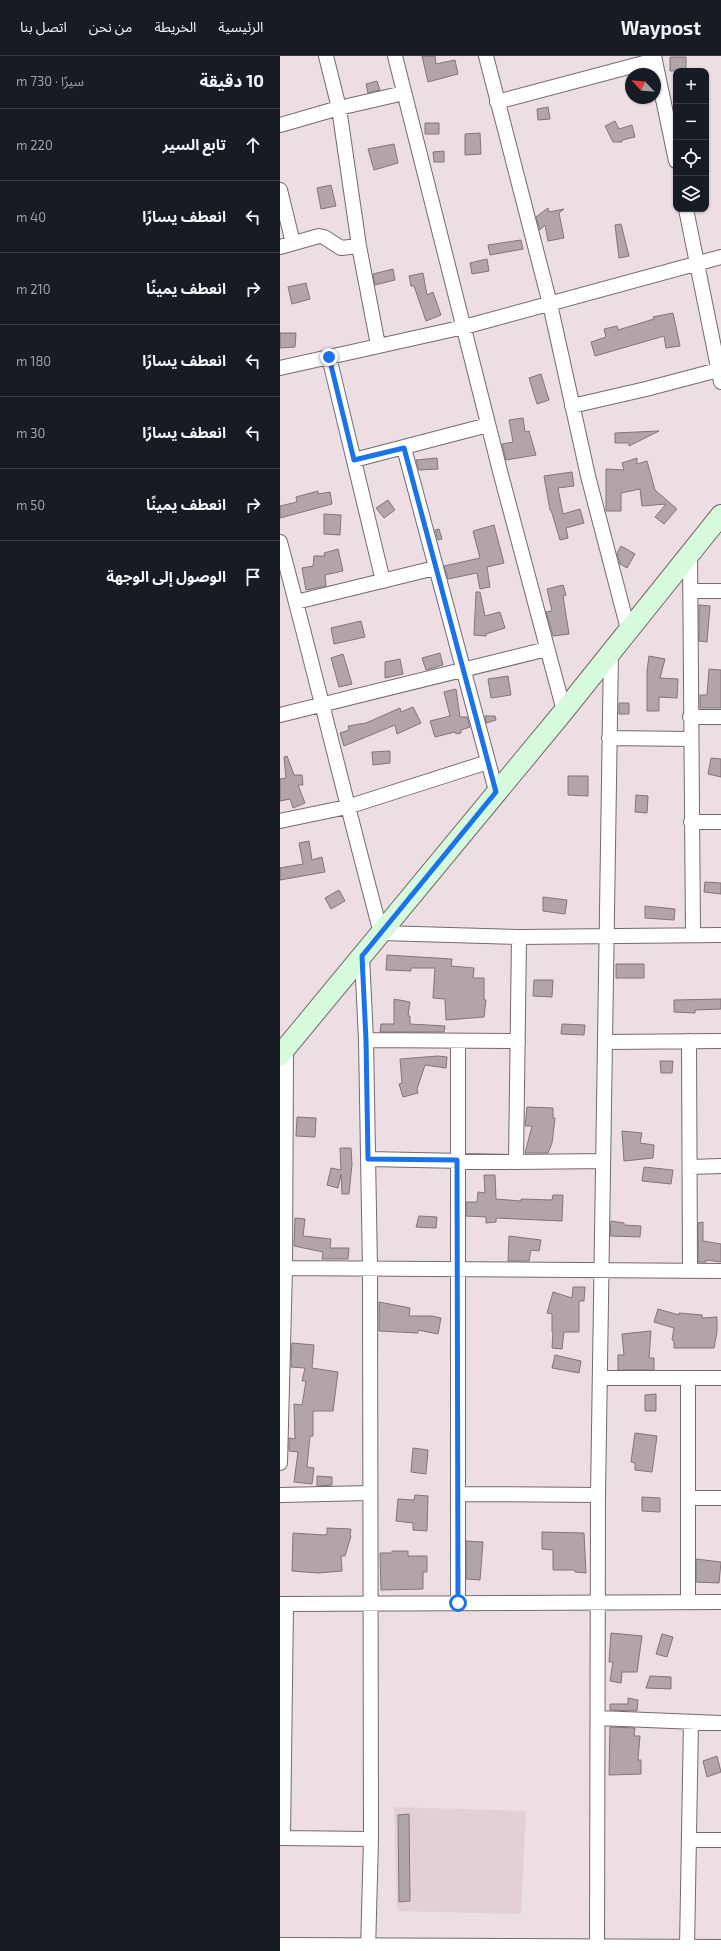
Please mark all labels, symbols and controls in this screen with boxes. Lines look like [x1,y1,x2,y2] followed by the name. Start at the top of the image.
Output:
[621,16,701,39] text: Waypost
[20,18,67,35] text: اتصل بنا
[89,18,132,35] text: من نحن
[154,18,196,35] text: الخريطة
[218,18,263,35] text: الرئيسية
[625,68,661,104] north arrow
[673,68,709,212] map controls
[673,68,709,104] button: +
[199,70,264,90] text: 10 دقيقة
[16,73,84,89] text: سيرًا · 730 m
[673,104,709,140] button: −
[242,134,264,156] icon: ahead
[163,135,226,153] text: تابع السير
[16,137,53,153] text: 220 m
[673,140,709,176] button: locate
[673,176,709,212] button: layers
[242,206,264,228] icon: left
[142,207,226,225] text: انعطف يسارًا
[16,209,46,225] text: 40 m
[242,278,264,300] icon: right
[146,279,226,297] text: انعطف يمينًا
[16,281,51,297] text: 210 m
[320,348,338,366] route end
[242,350,264,372] icon: left
[142,351,226,369] text: انعطف يسارًا
[16,353,51,369] text: 180 m
[242,422,264,444] icon: left
[142,423,226,441] text: انعطف يسارًا
[16,425,45,441] text: 30 m
[242,494,264,516] icon: right
[146,495,226,513] text: انعطف يمينًا
[16,497,45,513] text: 50 m
[242,566,264,588] icon: arrive
[106,567,226,585] text: الوصول إلى الوجهة
[449,1594,467,1612] route start

